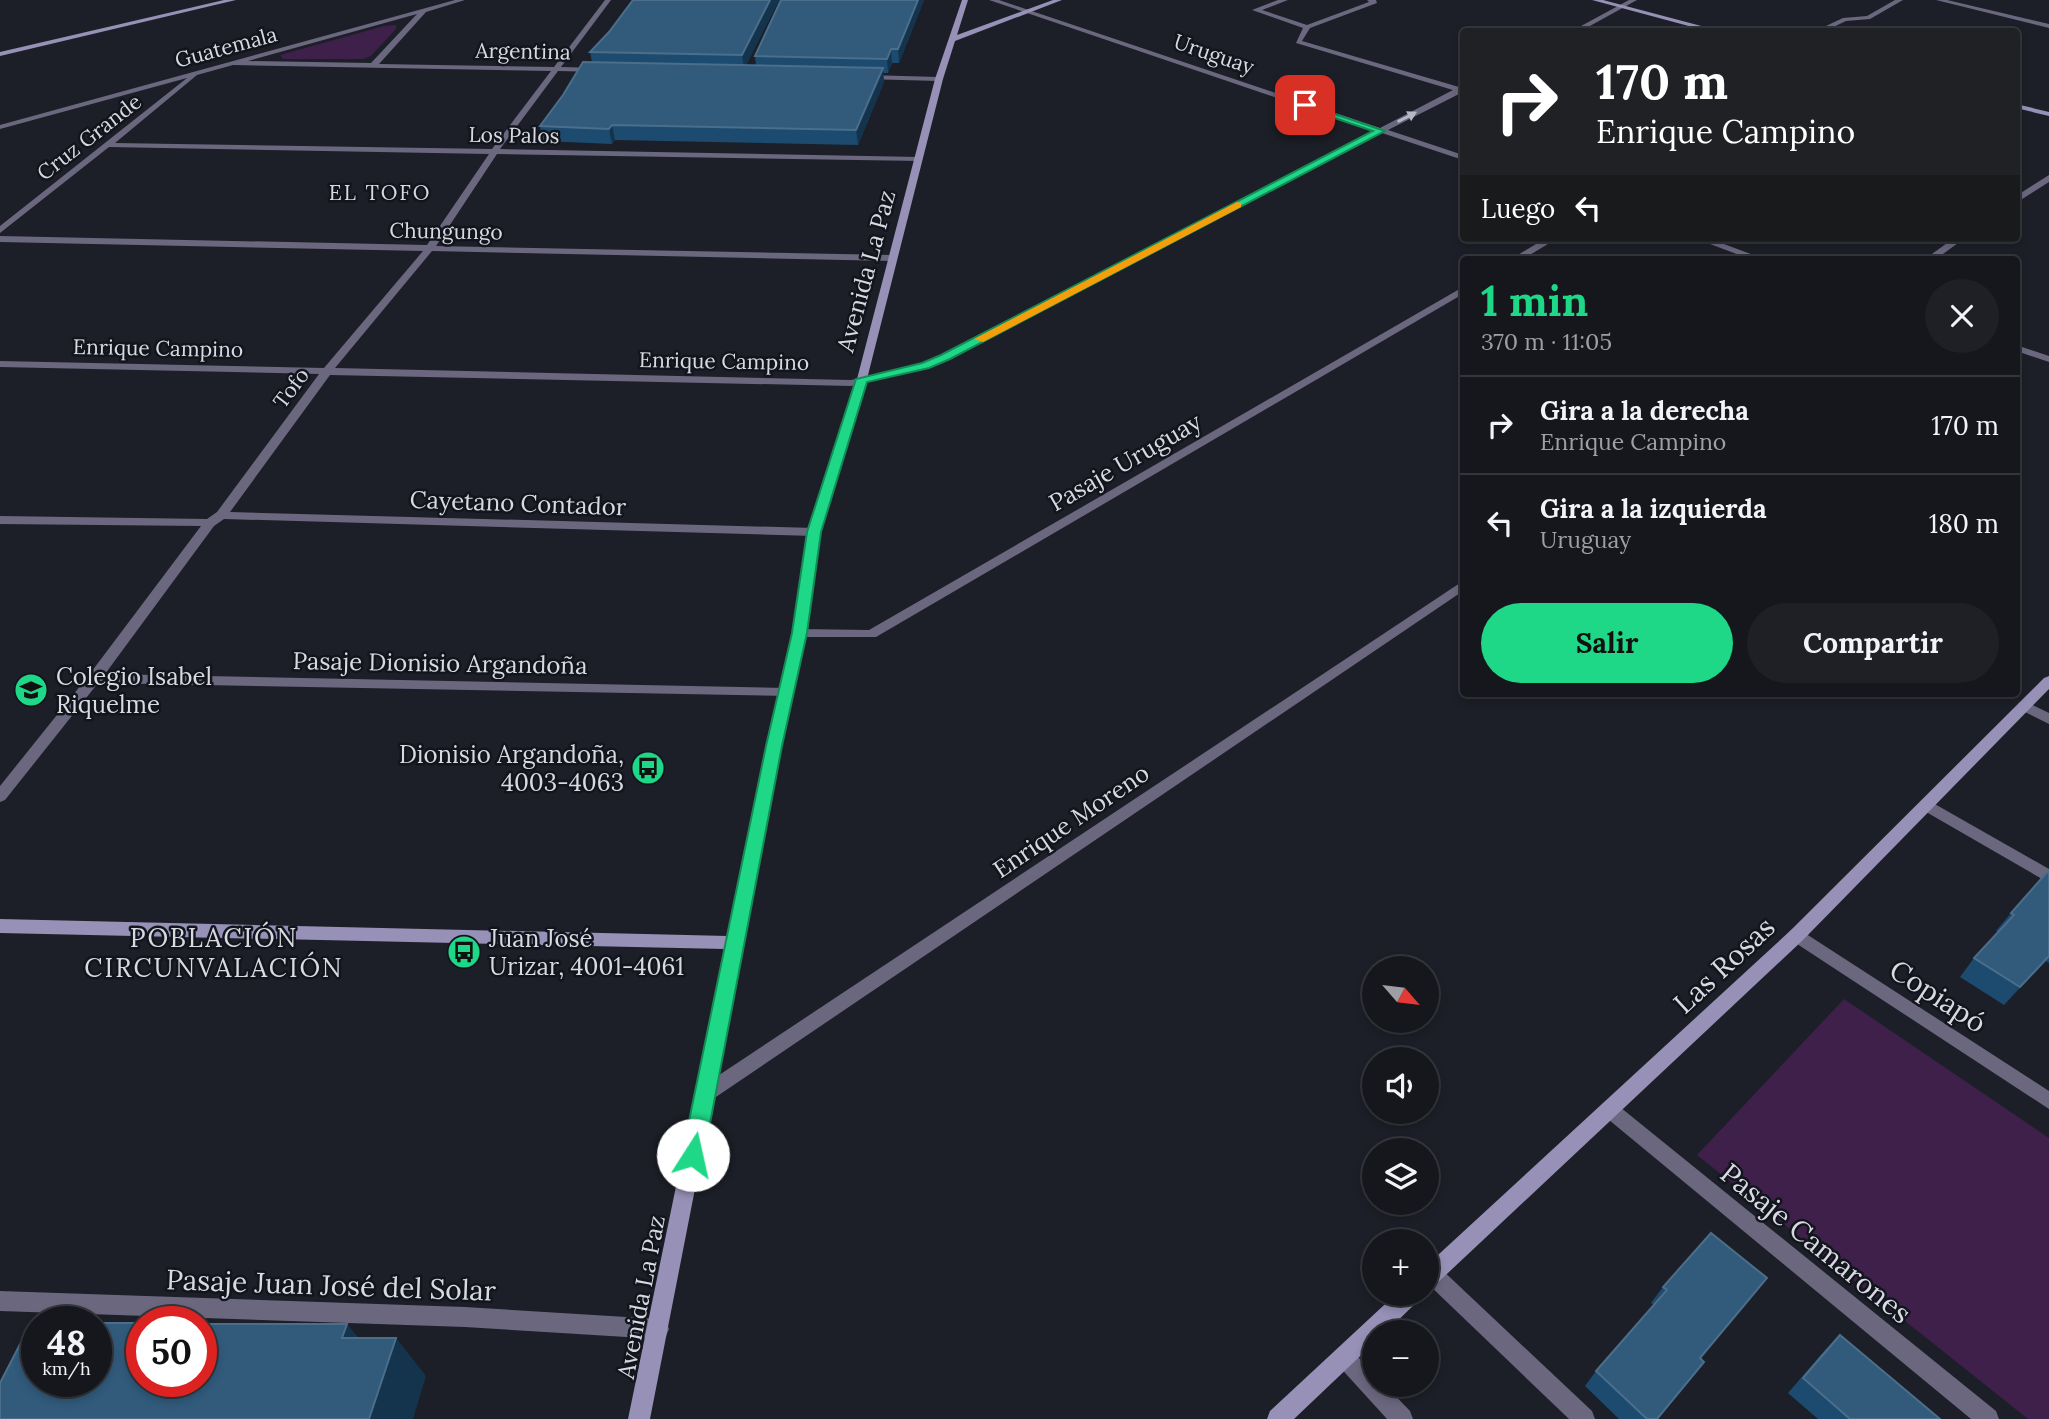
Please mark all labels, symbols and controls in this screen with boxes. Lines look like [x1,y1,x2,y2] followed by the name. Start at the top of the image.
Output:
[172,20,280,74] street label: Guatemala
[1170,28,1258,80] street label: Uruguay
[474,37,571,65] street label: Argentina
[1596,50,1728,112] text: 170 m
[1481,56,1572,147] icon: right
[1275,75,1335,135] pin
[1286,86,1324,124] icon: arrive
[31,88,147,186] street label: Cruz Grande
[1596,111,1855,152] text: Enrique Campino
[1397,112,1417,123] one-way arrow
[468,121,560,149] street label: Los Palos
[329,179,431,206] district label: EL TOFO
[829,187,902,356] street label: Avenida La Paz
[1569,189,1607,227] icon: left
[1481,192,1555,225] text: Luego
[389,217,503,245] street label: Chungungo
[1481,274,1588,328] text: 1 min
[1925,279,1999,353] button: close
[1481,327,1612,356] text: 370 m · 11:05
[73,333,243,363] street label: Enrique Campino
[639,346,809,376] street label: Enrique Campino
[267,362,315,414] street label: Tofo
[1540,394,1749,427] text: Gira a la derecha
[1043,406,1207,518] street label: Pasaje Uruguay
[1481,406,1519,444] icon: right
[1931,409,1999,442] text: 170 m
[1540,427,1726,456] text: Enrique Campino
[409,484,627,522] street label: Cayetano Contador
[1540,492,1767,525] text: Gira a la izquierda
[1481,504,1519,542] icon: left
[1929,507,1999,540] text: 180 m
[1540,525,1631,554] text: Uruguay
[1481,603,1733,683] button: Salir
[1747,603,1999,683] button: Compartir
[292,645,588,681] street label: Pasaje Dionisio Argandoña
[56,661,212,720] place label: Colegio Isabel Riquelme
[12,671,50,709] school or university icon: Colegio Isabel Riquelme
[399,739,624,798] place label: Dionisio Argandoña, 4003-4063
[629,749,667,787] bus stop icon: Dionisio Argandoña, 4003-4063
[987,757,1155,885] street label: Enrique Moreno
[1666,909,1782,1021] street label: Las Rosas
[84,921,344,984] district label: POBLACIÓN CIRCUNVALACIÓN
[488,923,684,982] place label: Juan José Urizar, 4001-4061
[445,933,483,971] bus stop icon: Juan José Urizar, 4001-4061
[1883,951,1993,1041] street label: Copiapó
[1362,956,1438,1032] north arrow
[1362,956,1439,1397] map controls
[1362,1047,1439,1124] button: sound
[656,1118,730,1192] position arrow
[1362,1138,1439,1215] button: layers
[1713,1155,1919,1331] street label: Pasaje Camarones
[610,1213,672,1382] street label: Avenida La Paz
[1362,1229,1439,1306] button: +
[165,1261,497,1309] street label: Pasaje Juan José del Solar
[126,1306,217,1397] speed limit sign: 50
[47,1320,86,1365] text: 48
[1362,1320,1439,1397] button: −
[42,1357,91,1380] text: km/h

